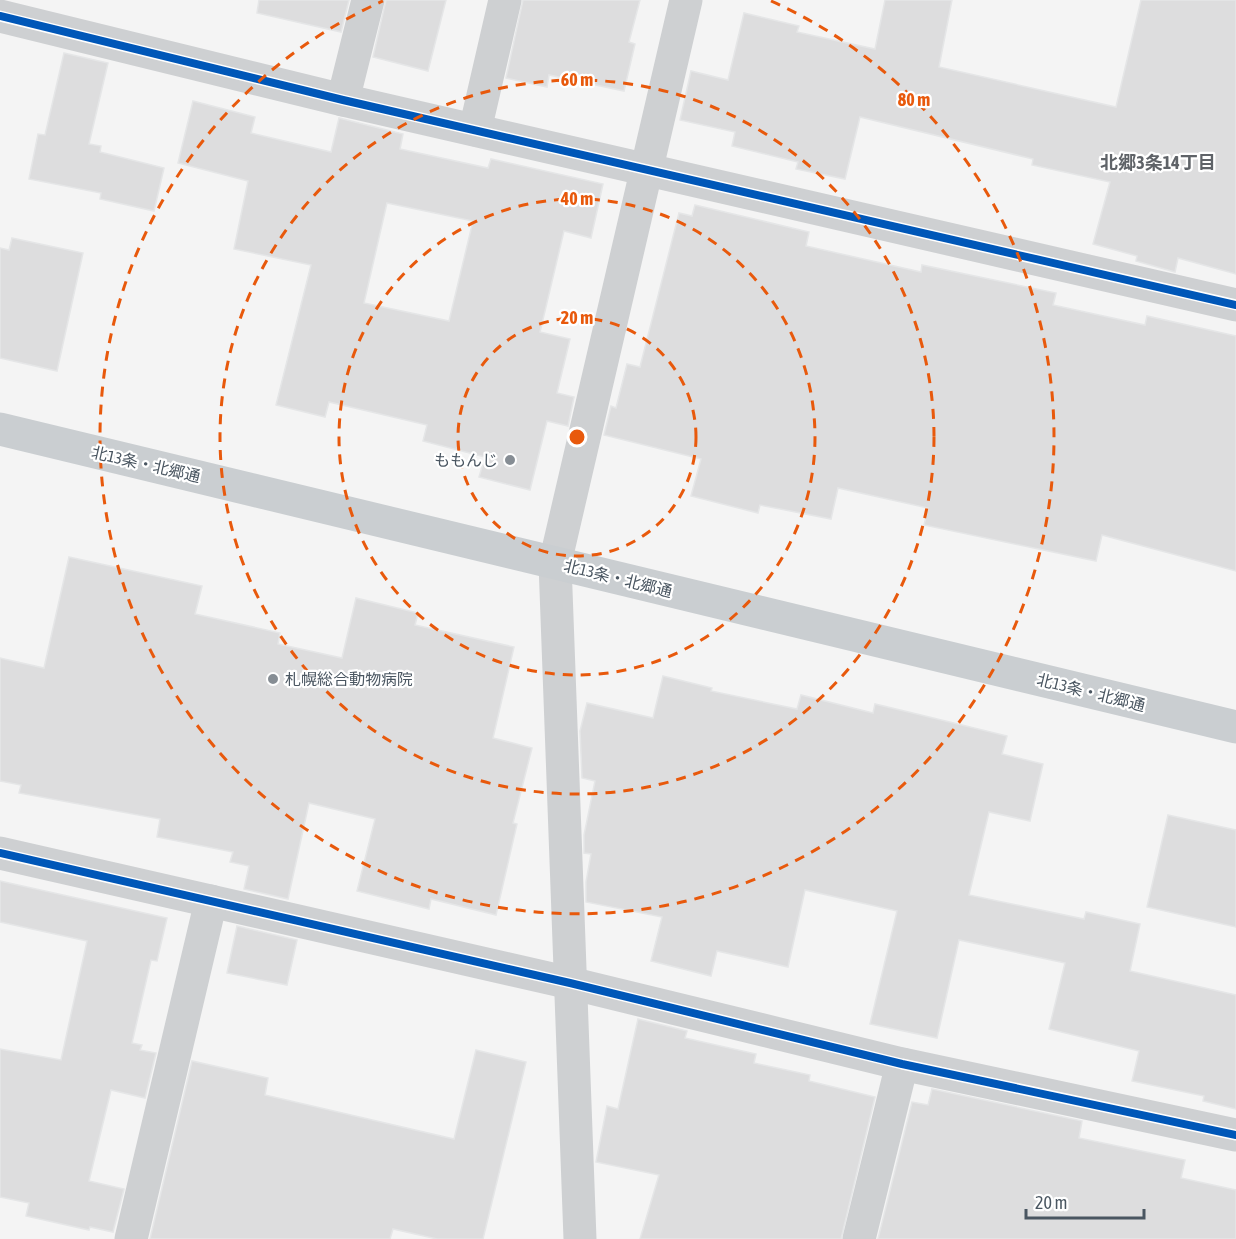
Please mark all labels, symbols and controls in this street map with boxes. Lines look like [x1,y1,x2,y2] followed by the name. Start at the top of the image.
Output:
[561,69,593,90] text: 60 m
[898,89,930,110] text: 80 m
[1100,152,1216,173] district label: 北郷3条14丁目
[560,188,593,209] text: 40 m
[561,307,593,328] text: 20 m
[567,427,587,447] centre of rings
[90,443,202,485] street label: 北13条・北郷通
[434,451,498,469] place label: ももんじ
[503,453,517,467] marker: ももんじ
[562,556,674,600] street label: 北13条・北郷通
[285,670,413,688] place label: 札幌総合動物病院
[1035,670,1147,714] street label: 北13条・北郷通
[266,672,280,686] marker: 札幌総合動物病院
[1026,1182,1144,1220] scale bar
[1035,1192,1067,1213] text: 20 m

